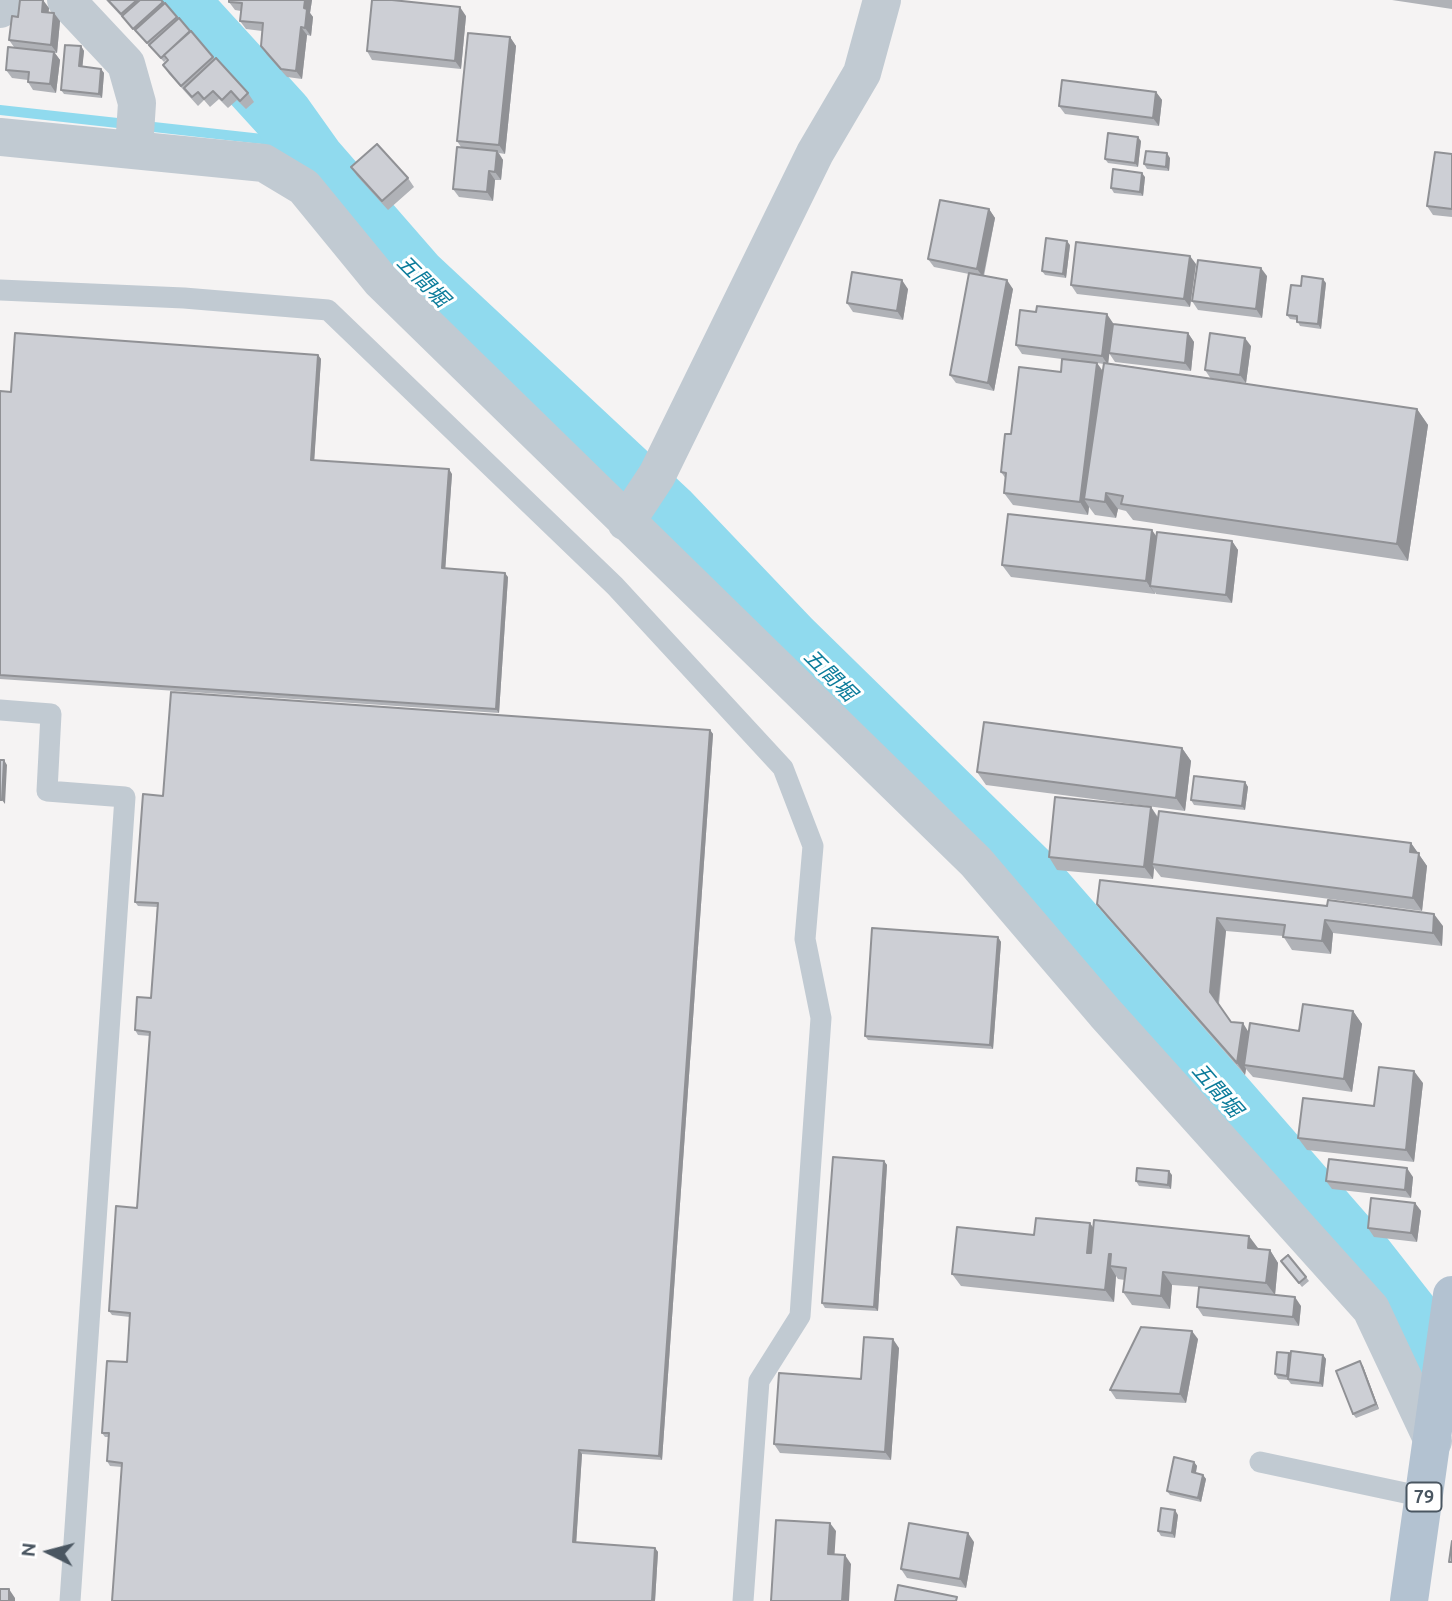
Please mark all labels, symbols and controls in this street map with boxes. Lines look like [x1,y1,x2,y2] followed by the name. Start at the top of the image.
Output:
[392,250,454,312] water label: 五間堀
[799,644,861,706] water label: 五間堀
[1187,1058,1247,1122] water label: 五間堀
[1406,1482,1442,1512] road number: 79
[14,1517,84,1587] north arrow
[16,1542,40,1558] text: N

